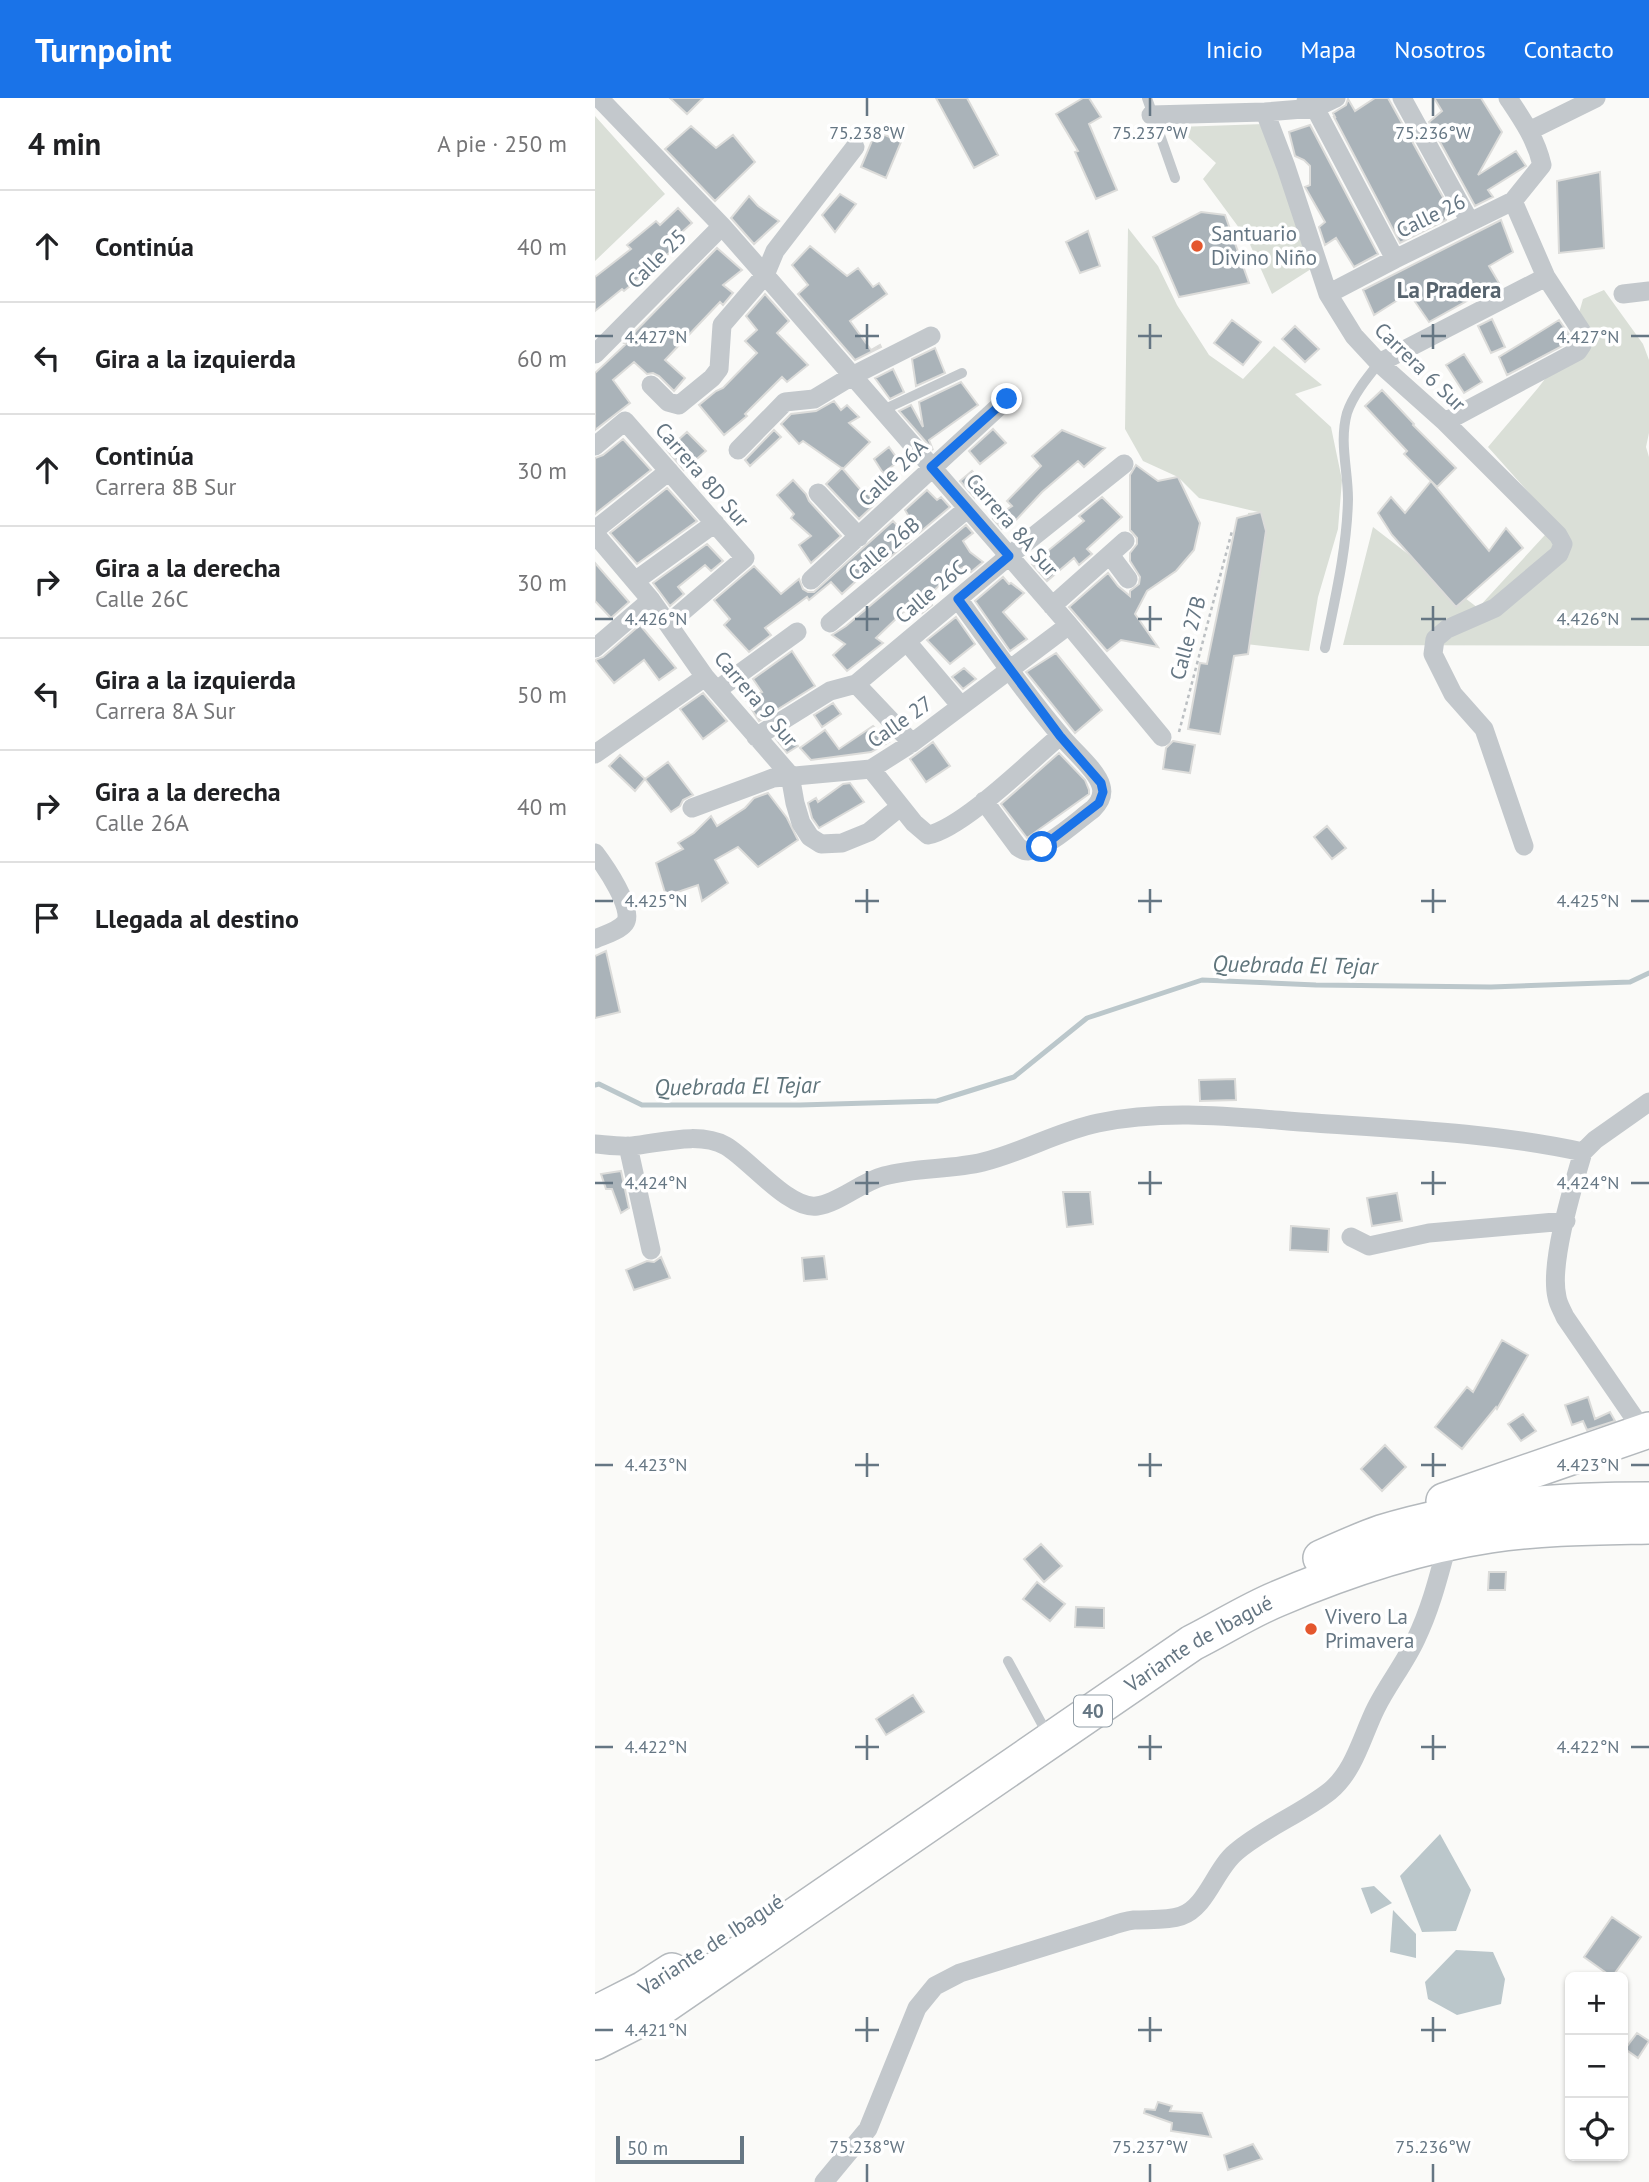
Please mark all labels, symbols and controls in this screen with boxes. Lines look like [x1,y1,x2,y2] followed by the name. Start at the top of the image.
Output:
[35,28,172,71] text: Turnpoint
[1206,34,1263,65] text: Inicio
[1301,34,1356,65] text: Mapa
[1394,34,1486,65] text: Nosotros
[1524,34,1614,65] text: Contacto
[829,121,905,144] text: 75.238°W
[1112,121,1188,144] text: 75.237°W
[1395,121,1471,144] text: 75.236°W
[28,124,101,163] text: 4 min
[437,129,567,158] text: A pie · 250 m
[1392,187,1470,244] street label: Calle 26
[1211,220,1317,271] place label: Santuario Divino Niño
[621,223,692,294] street label: Calle 25
[28,227,66,265] icon: ahead
[95,230,194,263] text: Continúa
[517,232,567,261] text: 40 m
[1189,238,1205,254] marker: Santuario Divino Niño
[1397,275,1501,304] district label: La Pradera
[1369,316,1472,417] street label: Carrera 6 Sur
[625,325,687,348] text: 4.427°N
[1557,325,1619,348] text: 4.427°N
[28,339,66,377] icon: left
[95,342,296,375] text: Gira a la izquierda
[517,344,567,373] text: 60 m
[991,383,1022,414] route end
[649,417,755,533] street label: Carrera 8D Sur
[852,433,933,512] street label: Calle 26A
[95,439,194,472] text: Continúa
[28,451,66,489] icon: ahead
[517,456,567,485] text: 30 m
[960,467,1065,582] street label: Carrera 8A Sur
[95,472,236,501] text: Carrera 8B Sur
[842,511,925,587] street label: Calle 26B
[95,551,281,584] text: Gira a la derecha
[889,554,972,629] street label: Calle 26C
[28,563,66,601] icon: right
[517,568,567,597] text: 30 m
[95,584,189,613] text: Calle 26C
[1163,593,1212,683] street label: Calle 27B
[625,607,687,630] text: 4.426°N
[1557,607,1619,630] text: 4.426°N
[708,645,804,752] street label: Carrera 9 Sur
[95,663,296,696] text: Gira a la izquierda
[28,675,66,713] icon: left
[517,680,567,709] text: 50 m
[862,689,938,754] street label: Calle 27
[95,696,235,725] text: Carrera 8A Sur
[95,775,281,808] text: Gira a la derecha
[28,787,66,825] icon: right
[517,792,567,821] text: 40 m
[95,808,189,837] text: Calle 26A
[1026,831,1057,862] route start
[625,889,687,912] text: 4.425°N
[1557,889,1619,912] text: 4.425°N
[28,899,66,937] icon: arrive
[95,902,299,935] text: Llegada al destino
[1212,949,1379,980] water label: Quebrada El Tejar
[654,1070,821,1101] water label: Quebrada El Tejar
[625,1171,687,1194] text: 4.424°N
[1557,1171,1619,1194] text: 4.424°N
[625,1453,687,1476] text: 4.423°N
[1557,1453,1619,1476] text: 4.423°N
[1118,1589,1277,1699] street label: Variante de Ibagué
[1324,1603,1414,1654] place label: Vivero La Primavera
[1303,1621,1319,1637] marker: Vivero La Primavera
[1074,1695,1112,1726] road number: 40
[625,1735,687,1758] text: 4.422°N
[1557,1735,1619,1758] text: 4.422°N
[632,1888,788,2002] street label: Variante de Ibagué
[1565,1972,1628,2161] map controls
[1565,1972,1628,2035] button: +
[625,2018,687,2041] text: 4.421°N
[1565,2035,1628,2098] button: −
[1565,2098,1628,2161] button: locate
[616,2133,744,2165] scale bar
[829,2135,905,2158] text: 75.238°W
[1112,2135,1188,2158] text: 75.237°W
[1395,2135,1471,2158] text: 75.236°W
[627,2136,668,2160] text: 50 m

